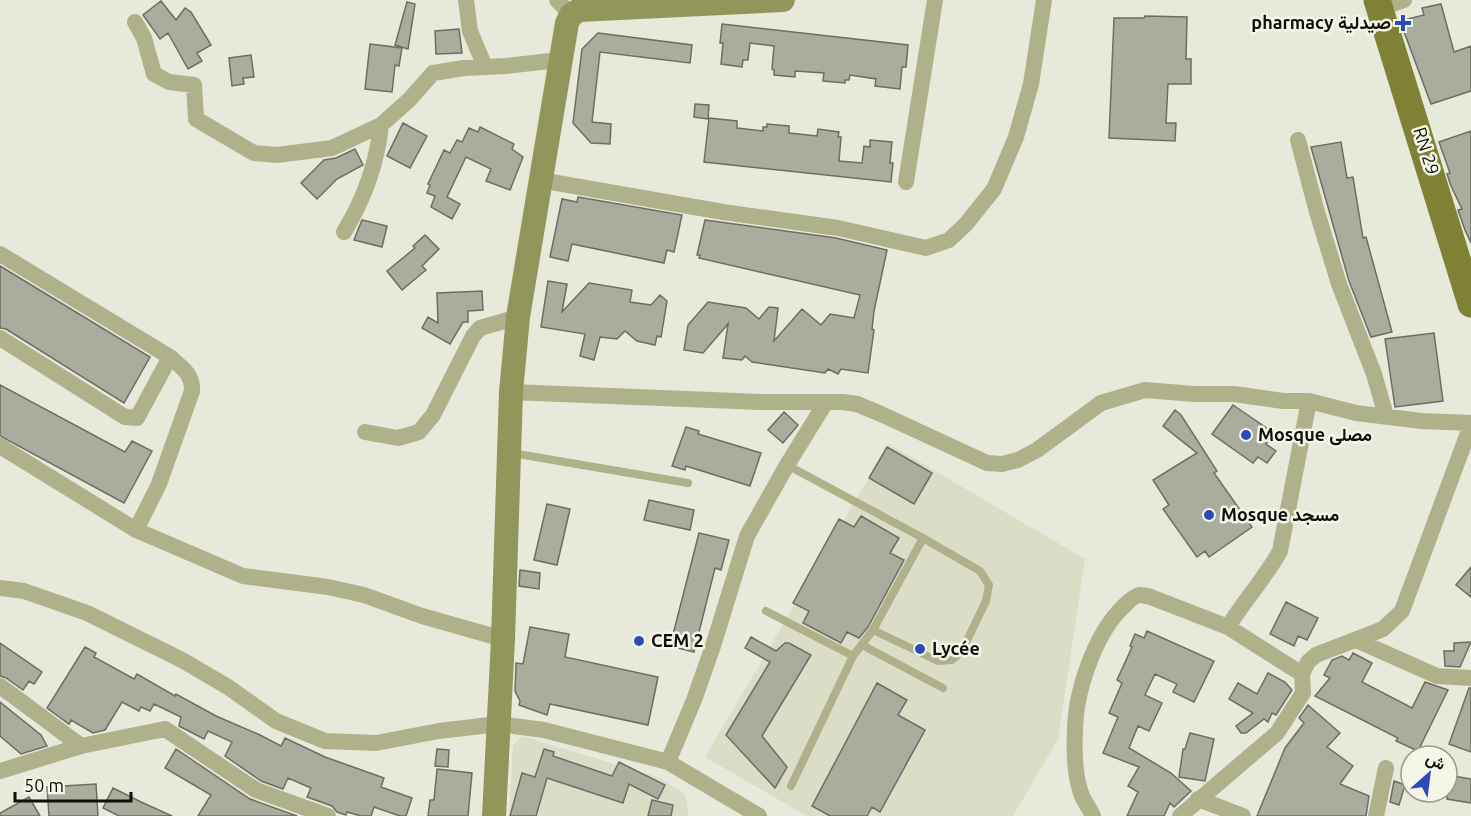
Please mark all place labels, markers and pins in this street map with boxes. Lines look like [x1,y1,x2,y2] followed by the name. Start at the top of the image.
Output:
[1251,12,1391,34] place label: pharmacy صيدلية
[1396,16,1410,30] marker: pharmacy صيدلية
[1258,424,1372,446] place label: Mosque مصلى
[1239,428,1253,442] marker: Mosque مصلى
[1221,504,1340,526] place label: Mosque مسجد
[1202,508,1216,522] marker: Mosque مسجد
[651,630,704,650] place label: CEM 2
[632,634,646,648] marker: CEM 2
[932,638,980,658] place label: Lycée
[913,642,927,656] marker: Lycée

